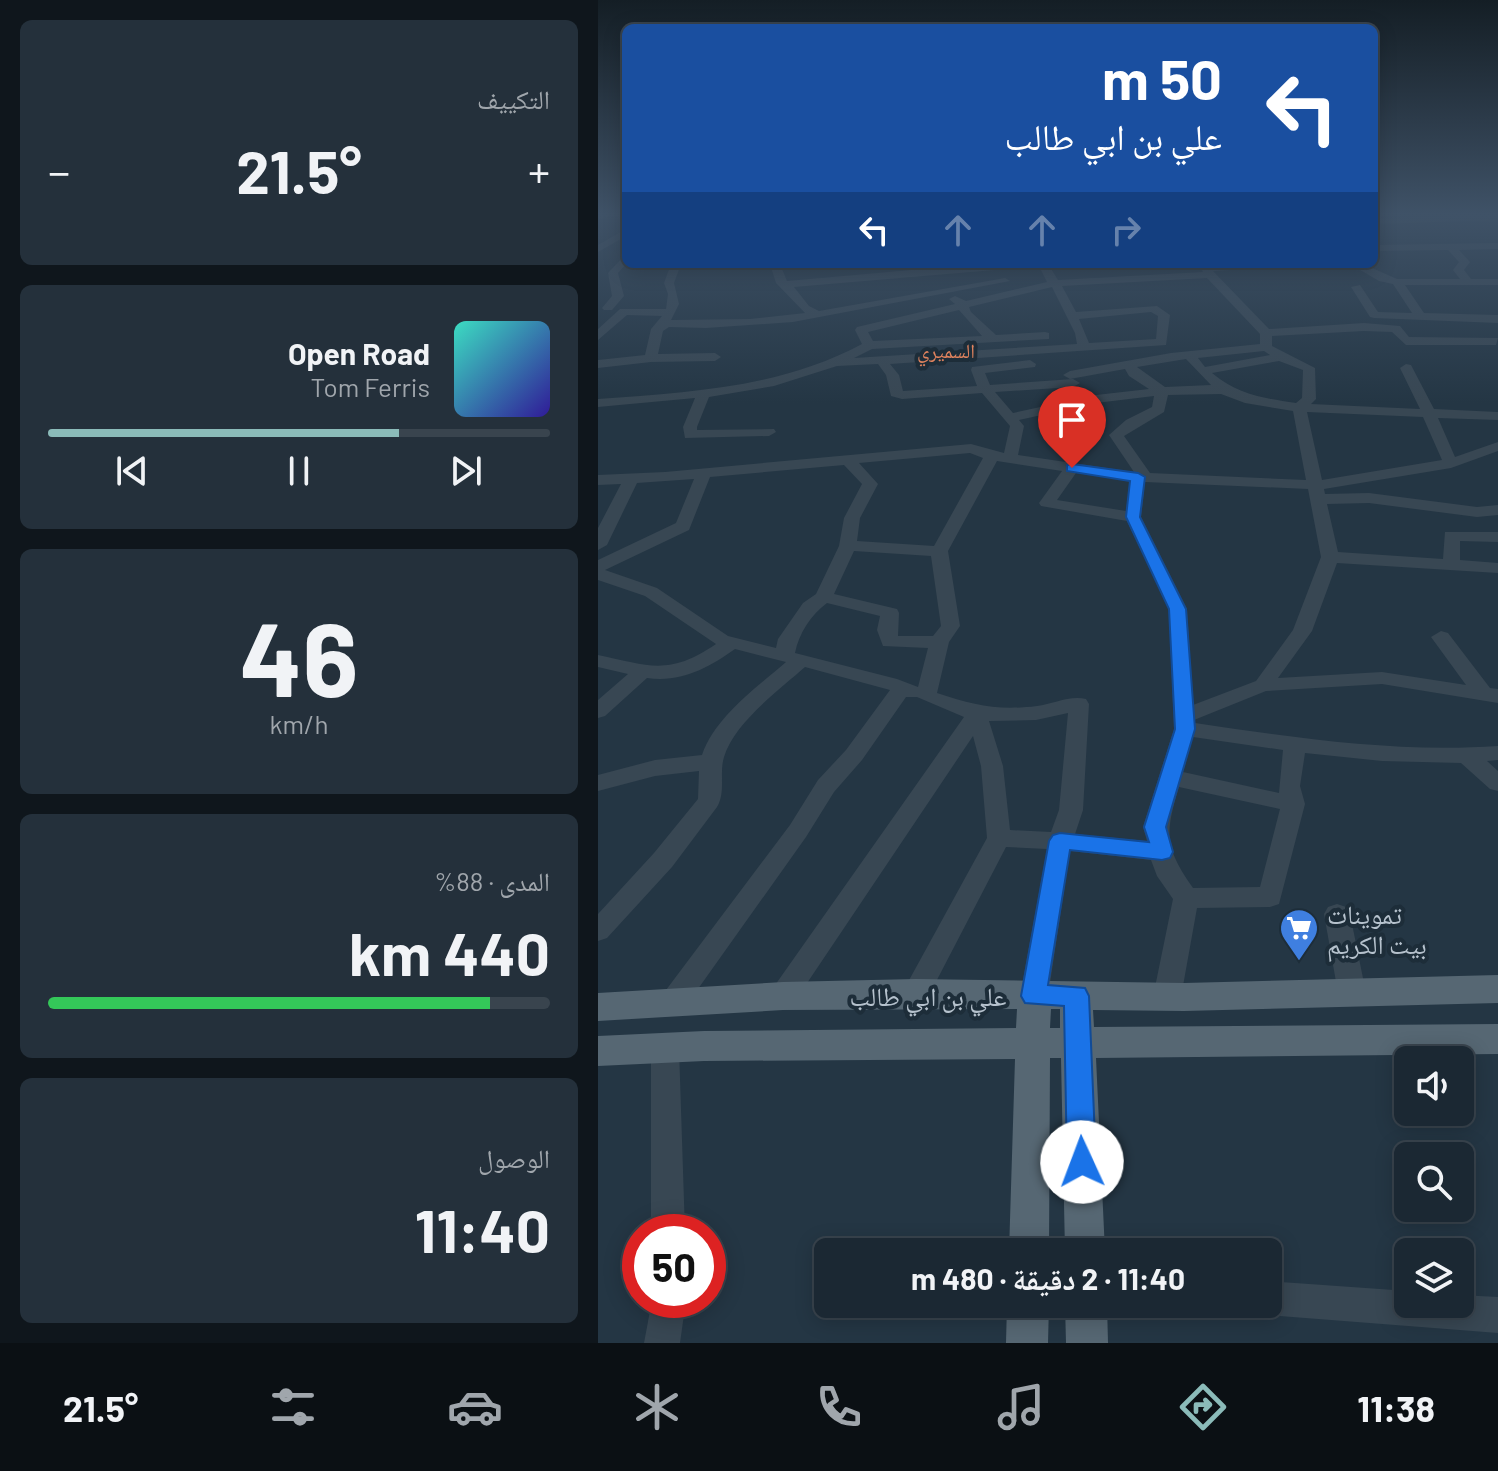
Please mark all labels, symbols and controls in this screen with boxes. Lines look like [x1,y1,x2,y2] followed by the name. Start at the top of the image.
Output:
[1102,44,1222,111] text: 50 m
[1250,56,1354,160] icon: left
[477,83,550,114] text: التكييف
[1005,114,1222,157] text: علي بن ابي طالب
[236,134,362,206] text: 21.5°
[48,144,70,197] text: −
[528,144,550,197] text: +
[852,208,896,252] icon: left
[936,208,980,252] icon: ahead
[1020,208,1064,252] icon: ahead
[1104,208,1148,252] icon: right
[288,335,430,371] text: Open Road
[917,338,975,367] district label: السميري
[311,371,430,402] text: Tom Ferris
[1038,386,1106,468] pin
[1050,398,1094,442] icon: arrive
[110,449,154,493] icon: previous
[277,449,321,493] icon: pause
[444,449,488,493] icon: next
[240,593,358,718] text: 46
[270,708,328,739] text: km/h
[434,865,550,896] text: المدى · 88%
[1327,898,1427,962] place label: تموينات بيت الكريم
[1278,907,1320,962] supermarket icon: تموينات بيت الكريم
[349,916,550,988] text: 440 km
[849,980,1007,1017] street label: علي بن ابي طالب
[1394,1046,1474,1318] map controls
[1394,1046,1474,1126] button: sound
[1040,1120,1124,1204] position arrow
[478,1142,550,1173] text: الوصول
[1394,1142,1474,1222] button: search
[415,1193,550,1265] text: 11:40
[622,1214,726,1318] speed limit sign: 50
[1394,1238,1474,1318] button: layers
[911,1260,1185,1296] text: 11:40 · 2 دقيقة · 480 m
[265,1379,321,1435] icon: filters
[447,1379,503,1435] icon: car
[629,1379,685,1435] icon: climate
[811,1379,867,1435] icon: phone
[993,1379,1049,1435] icon: music
[1175,1379,1231,1435] icon: directions
[63,1386,138,1429] text: 21.5°
[1357,1386,1435,1429] text: 11:38

